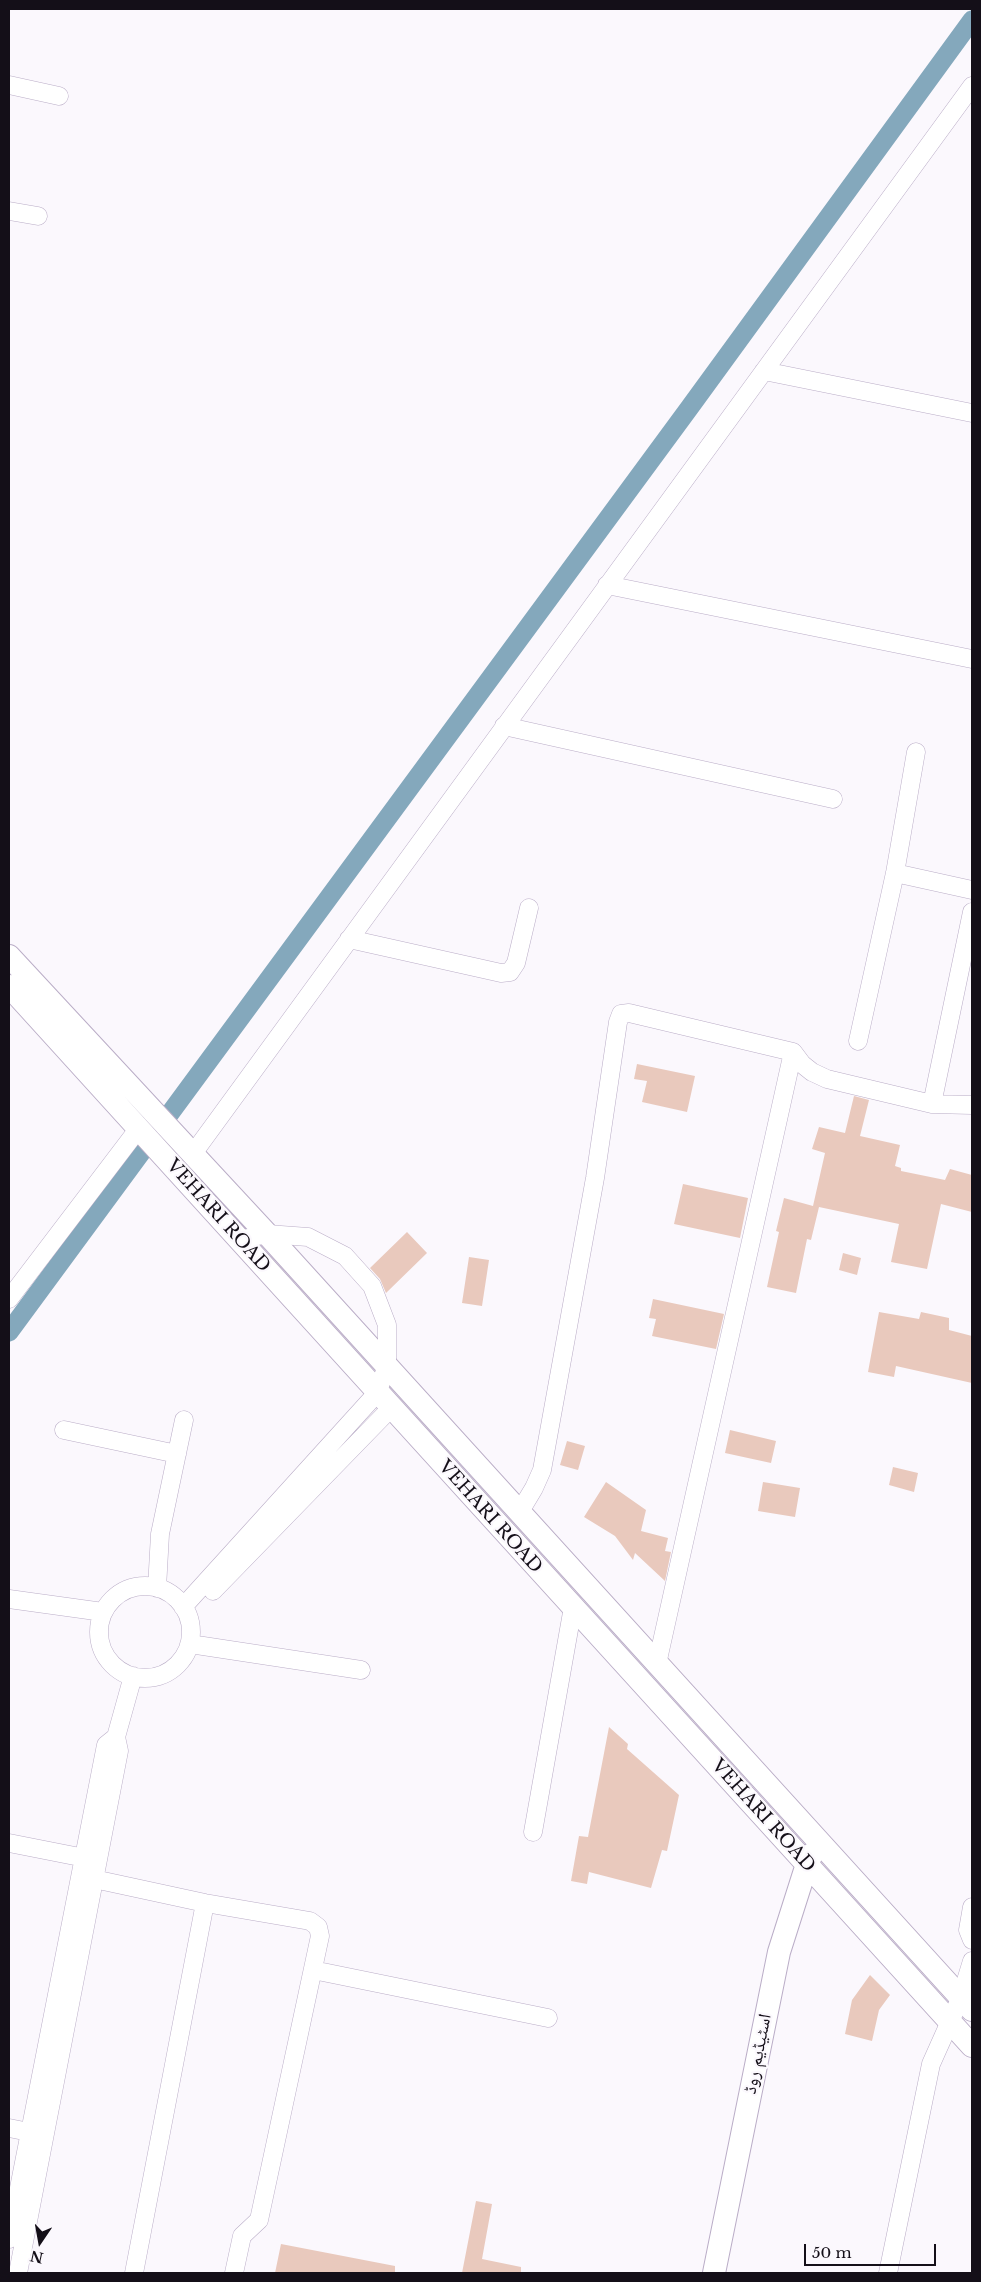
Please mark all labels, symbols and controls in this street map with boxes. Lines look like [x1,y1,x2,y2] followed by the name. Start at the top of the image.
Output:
[162,1155,274,1277] street label: VEHARI ROAD
[434,1456,546,1578] street label: VEHARI ROAD
[707,1755,819,1877] street label: VEHARI ROAD
[740,2012,776,2096] street label: اسٹیڈیم روڈ
[15,2217,65,2267] north arrow
[806,2234,938,2266] scale bar
[812,2243,852,2262] text: 50 m
[29,2247,45,2267] text: N

